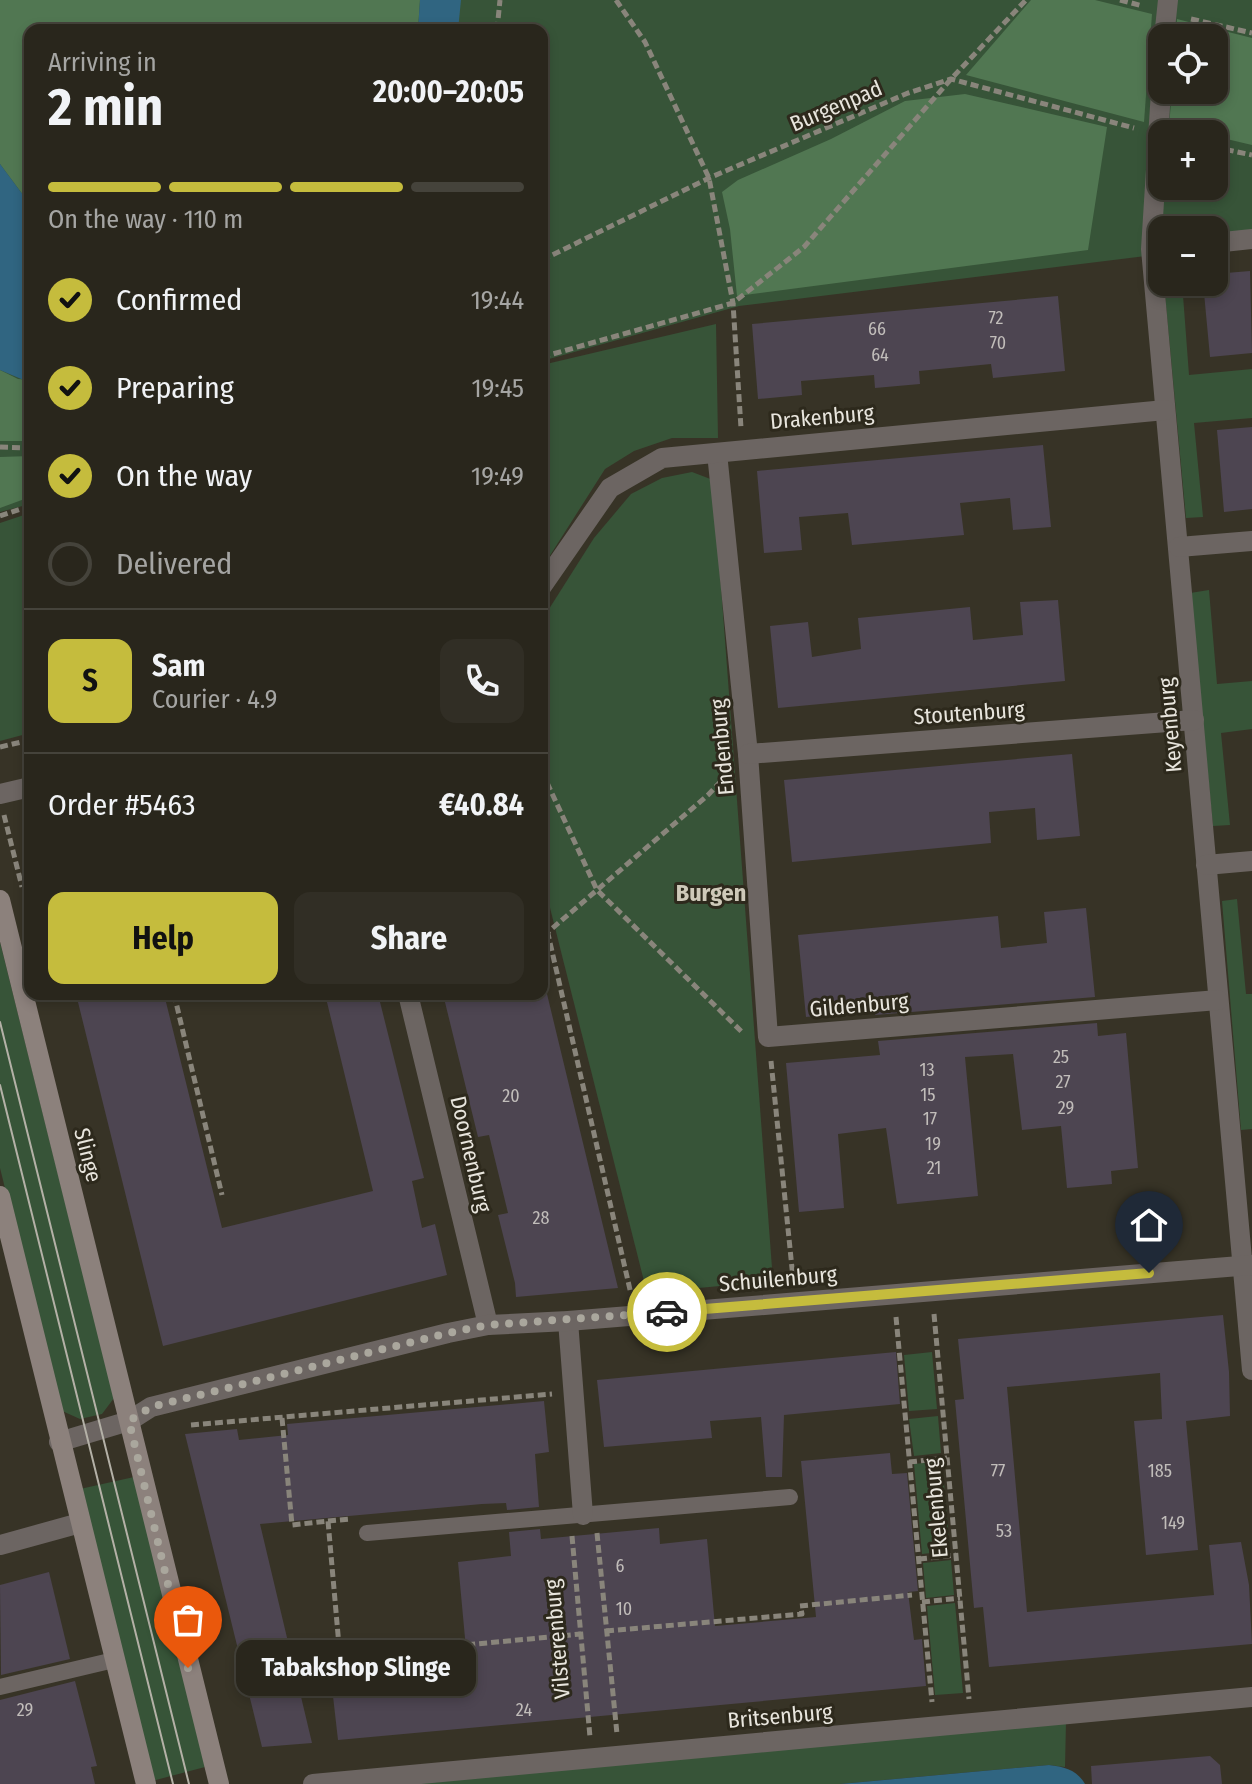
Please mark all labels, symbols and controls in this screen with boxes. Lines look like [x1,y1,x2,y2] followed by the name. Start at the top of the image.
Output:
[1148,24,1228,296] map controls
[1148,24,1228,104] button: locate
[48,47,157,78] text: Arriving in
[373,74,524,110] text: 20:00–20:05
[786,75,886,137] street label: Burgenpad
[48,76,163,139] text: 2 min
[1148,120,1228,200] button: +
[48,204,243,235] text: On the way · 110 m
[1148,216,1228,296] button: −
[48,278,92,322] icon: check
[116,282,242,318] text: Confirmed
[471,285,524,316] text: 19:44
[988,307,1004,329] house number: 72
[868,318,886,340] house number: 66
[990,332,1006,354] house number: 70
[871,344,889,366] house number: 64
[48,366,92,410] icon: check
[116,370,234,406] text: Preparing
[472,373,524,404] text: 19:45
[769,399,876,435] street label: Drakenburg
[48,454,92,498] icon: check
[116,458,252,494] text: On the way
[471,461,524,492] text: 19:49
[116,546,232,582] text: Delivered
[440,639,524,723] button: phone
[152,648,205,684] text: Sam
[82,663,98,699] text: S
[1152,676,1188,774] street label: Keyenburg
[152,684,277,715] text: Courier · 4.9
[913,696,1026,730] street label: Stoutenburg
[704,697,740,796] street label: Endenburg
[48,787,196,823] text: Order #5463
[439,787,524,823] text: €40.84
[676,879,746,907] district label: Burgen
[48,892,278,984] button: Help
[294,892,524,984] button: Share
[808,987,910,1023] street label: Gildenburg
[1053,1046,1069,1068] house number: 25
[919,1059,935,1081] house number: 13
[1055,1071,1071,1093] house number: 27
[920,1084,936,1106] house number: 15
[502,1085,520,1107] house number: 20
[445,1093,498,1215] street label: Doornenburg
[1058,1097,1074,1119] house number: 29
[923,1108,937,1130] house number: 17
[68,1125,108,1185] street label: Slinge
[925,1133,941,1155] house number: 19
[927,1157,941,1179] house number: 21
[1115,1191,1183,1273] pin
[1127,1203,1171,1247] icon: home
[533,1207,549,1229] house number: 28
[718,1260,839,1298] street label: Schuilenburg
[627,1272,707,1352] courier
[645,1290,689,1334] icon: car
[918,1456,954,1559] street label: Ekelenburg
[991,1460,1005,1482] house number: 77
[1148,1460,1172,1482] house number: 185
[1161,1512,1185,1534] house number: 149
[996,1520,1012,1542] house number: 53
[616,1555,625,1577] house number: 6
[538,1577,576,1700] street label: Vilsterenburg
[154,1586,222,1668] pin
[166,1598,210,1642] icon: bag
[616,1598,632,1620] house number: 10
[236,1640,476,1696] callout: Tabakshop Slinge
[261,1652,451,1683] text: Tabakshop Slinge
[726,1698,834,1734] street label: Britsenburg
[17,1699,33,1721] house number: 29
[516,1699,532,1721] house number: 24

